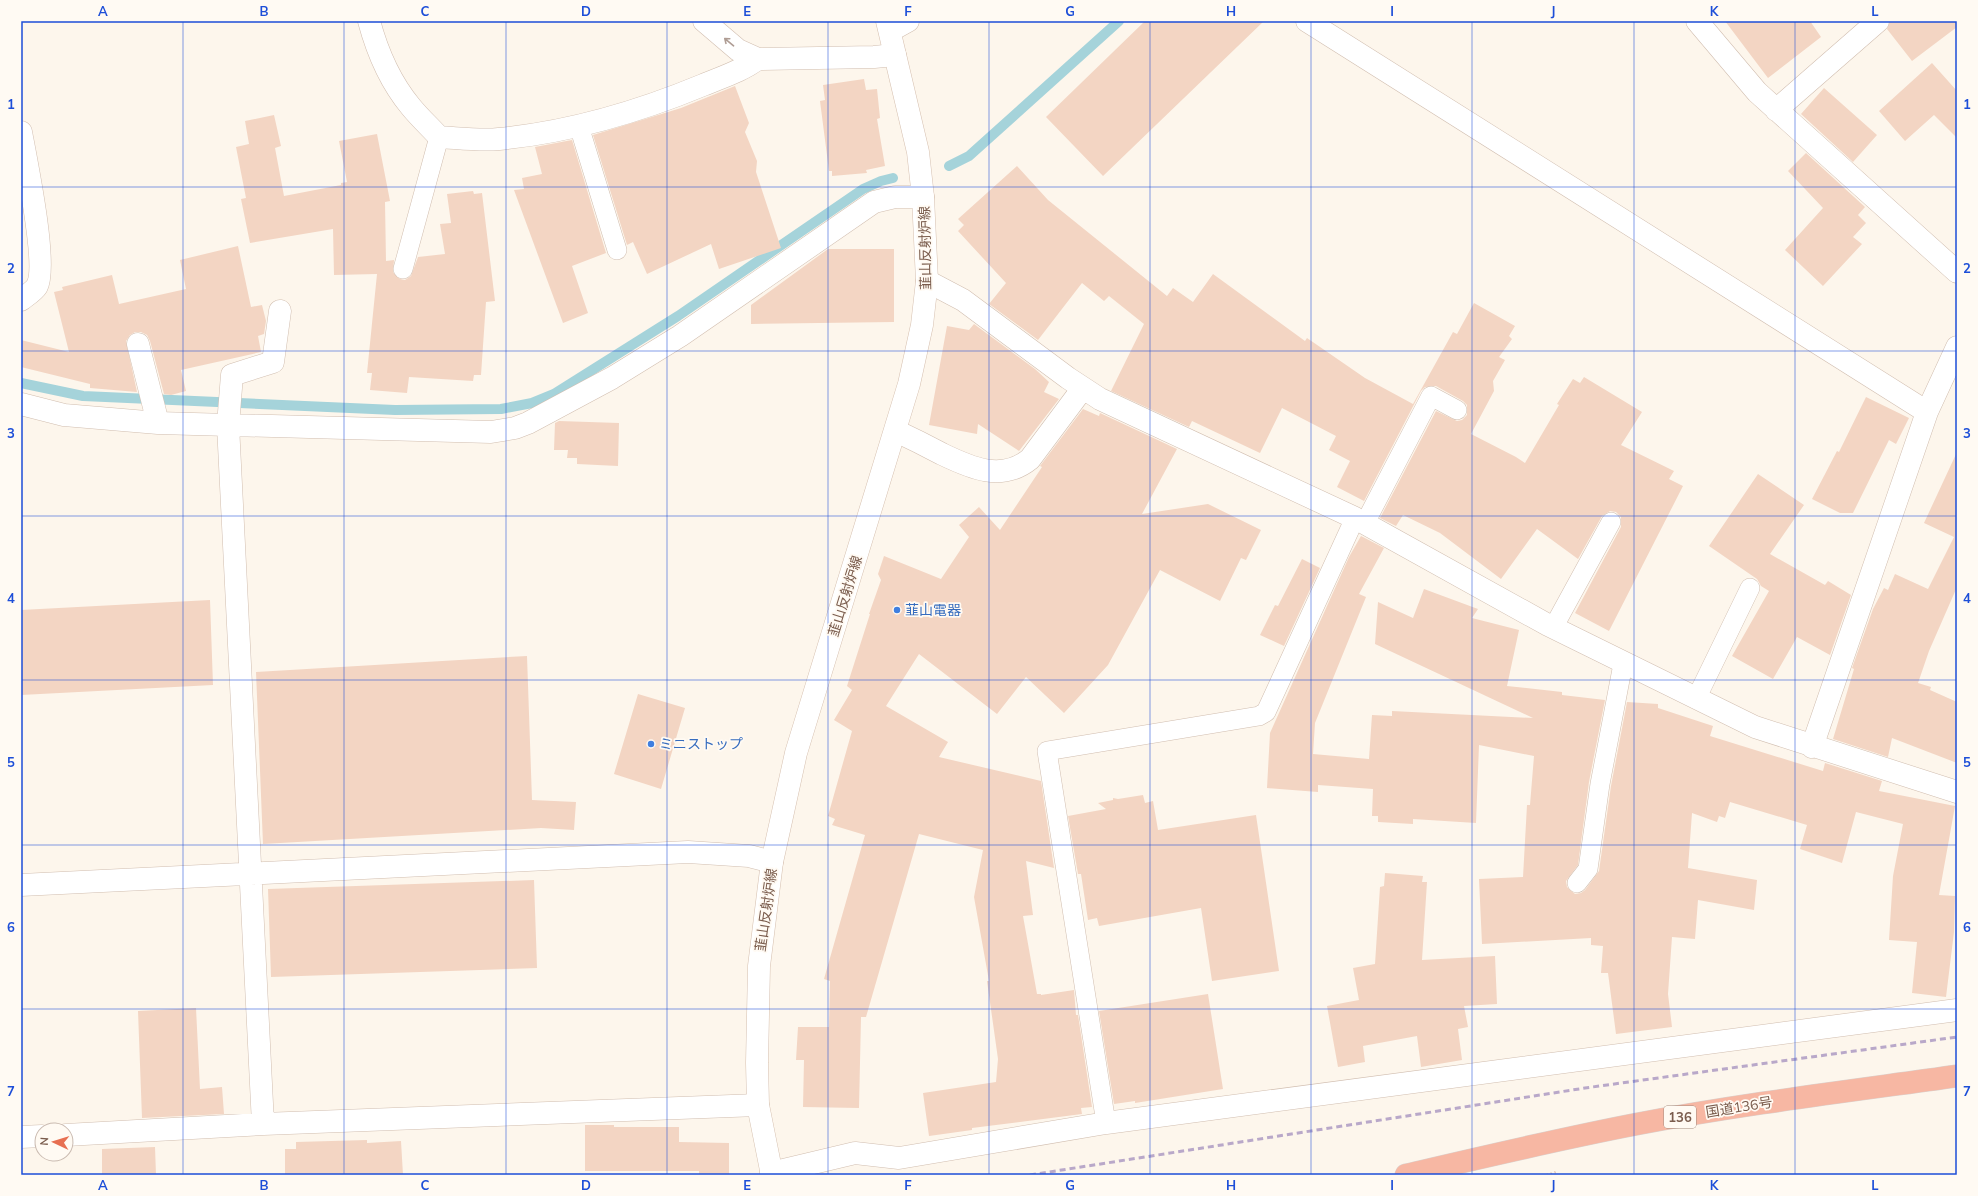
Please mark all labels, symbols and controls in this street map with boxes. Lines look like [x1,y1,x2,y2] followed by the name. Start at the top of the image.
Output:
[98,3,108,19] text: A
[260,3,269,19] text: B
[421,3,430,19] text: C
[581,3,591,19] text: D
[743,3,751,19] text: E
[904,3,912,19] text: F
[1065,3,1075,19] text: G
[1226,3,1236,19] text: H
[1390,3,1394,19] text: I
[1551,3,1555,19] text: J
[1710,3,1720,19] text: K
[1871,3,1879,19] text: L
[724,38,735,47] one-way arrow
[7,96,15,112] text: 1
[1963,96,1971,112] text: 1
[915,206,935,290] street label: 韮山反射炉線
[7,260,15,276] text: 2
[1963,260,1971,276] text: 2
[7,425,15,441] text: 3
[1963,425,1971,441] text: 3
[824,553,866,639] street label: 韮山反射炉線
[7,590,15,606] text: 4
[1963,590,1971,606] text: 4
[905,601,961,619] place label: 韮山電器
[892,605,902,615] marker: 韮山電器
[659,735,743,753] place label: ミニストップ
[646,739,656,749] marker: ミニストップ
[7,754,15,770] text: 5
[1963,754,1971,770] text: 5
[751,867,781,953] street label: 韮山反射炉線
[7,919,15,935] text: 6
[1963,919,1971,935] text: 6
[7,1083,15,1099] text: 7
[1963,1083,1971,1099] text: 7
[1704,1093,1774,1121] street label: 国道136号
[1664,1106,1696,1128] road number: 136
[34,1122,74,1162] north arrow
[37,1137,51,1146] text: N
[98,1177,108,1193] text: A
[260,1177,269,1193] text: B
[421,1177,430,1193] text: C
[581,1177,591,1193] text: D
[743,1177,751,1193] text: E
[904,1177,912,1193] text: F
[1065,1177,1075,1193] text: G
[1226,1177,1236,1193] text: H
[1390,1177,1394,1193] text: I
[1551,1177,1555,1193] text: J
[1710,1177,1720,1193] text: K
[1871,1177,1879,1193] text: L

